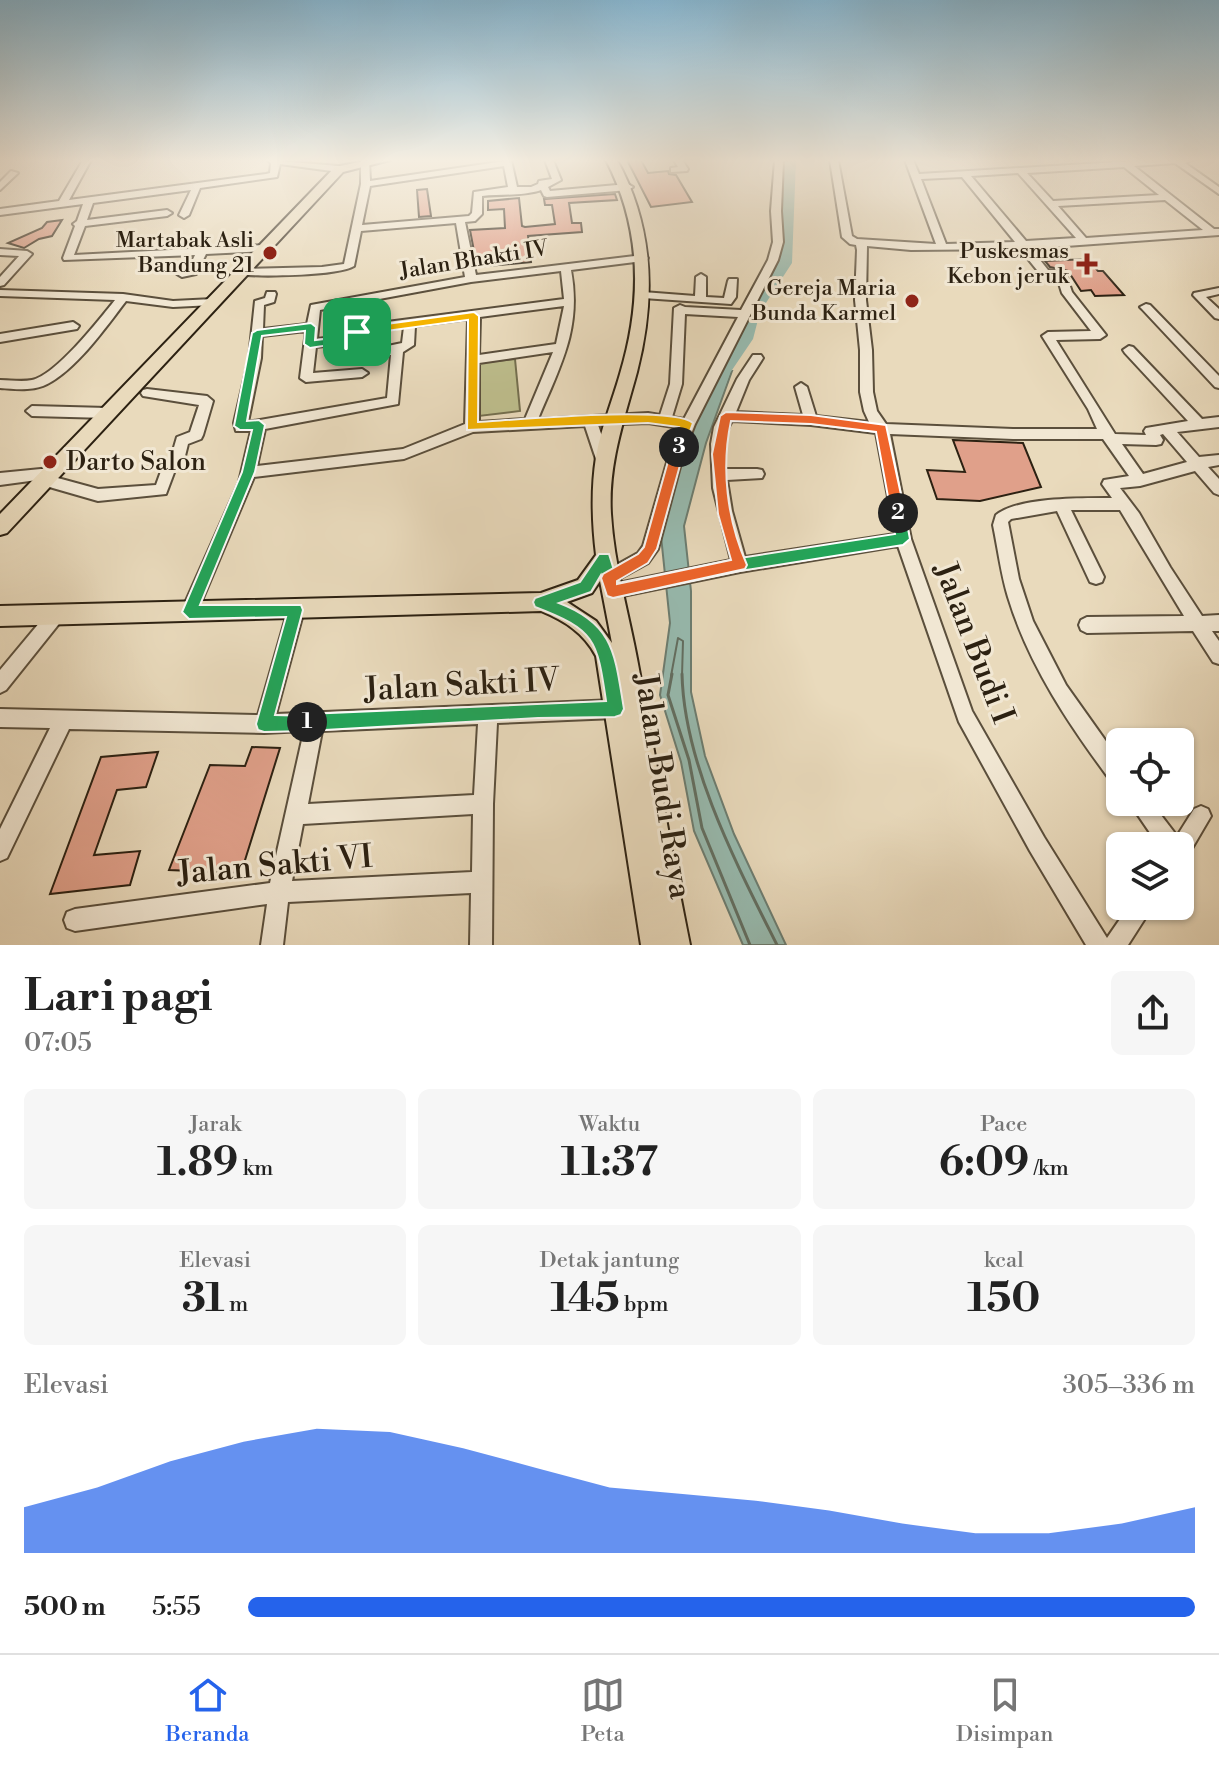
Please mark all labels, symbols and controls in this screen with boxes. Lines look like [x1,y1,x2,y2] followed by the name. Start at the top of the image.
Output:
[116,227,255,279] place label: Martabak Asli Bandung 21
[397,235,551,285] street label: Jalan Bhakti IV
[947,238,1071,290] place label: Puskesmas Kebon jeruk
[261,244,279,262] marker: Martabak Asli Bandung 21
[1076,253,1098,275] marker: Puskesmas Kebon jeruk
[751,275,897,327] place label: Gereja Maria Bunda Karmel
[903,292,921,310] marker: Gereja Maria Bunda Karmel
[323,298,391,366] pin
[335,310,379,354] icon: arrive
[659,427,699,467] pin: 3
[672,433,686,460] text: 3
[66,446,206,478] place label: Darto Salon
[41,453,59,471] marker: Darto Salon
[878,493,918,533] pin: 2
[891,499,905,526] text: 2
[925,556,1023,729] street label: Jalan Budi I
[362,660,562,710] street label: Jalan Sakti IV
[625,669,701,902] street label: Jalan Budi Raya
[287,702,327,742] pin: 1
[302,708,312,735] text: 1
[1106,728,1194,920] map controls
[1106,728,1194,816] button: locate
[1106,832,1194,920] button: layers
[175,837,374,894] street label: Jalan Sakti VI
[24,969,212,1024] text: Lari pagi
[1111,971,1195,1055] button: share
[24,1027,92,1059] text: 07:05
[189,1111,241,1138] text: Jarak
[579,1111,640,1138] text: Waktu
[980,1111,1027,1138] text: Pace
[157,1138,238,1188] text: 1.89
[561,1138,658,1188] text: 11:37
[939,1138,1029,1188] text: 6:09
[238,1155,273,1182] text: km
[1029,1155,1069,1182] text: /km
[179,1247,251,1274] text: Elevasi
[540,1247,679,1274] text: Detak jantung
[984,1247,1024,1274] text: kcal
[182,1274,224,1324] text: 31
[550,1274,619,1324] text: 145
[967,1274,1040,1324] text: 150
[224,1291,248,1318] text: m
[619,1291,669,1318] text: bpm
[24,1369,109,1401] text: Elevasi
[1063,1369,1195,1401] text: 305–336 m
[24,1591,106,1623] text: 500 m
[152,1591,201,1623] text: 5:55
[166,1673,249,1748] tab: Beranda
[581,1673,625,1748] tab: Peta
[956,1673,1053,1748] tab: Disimpan

